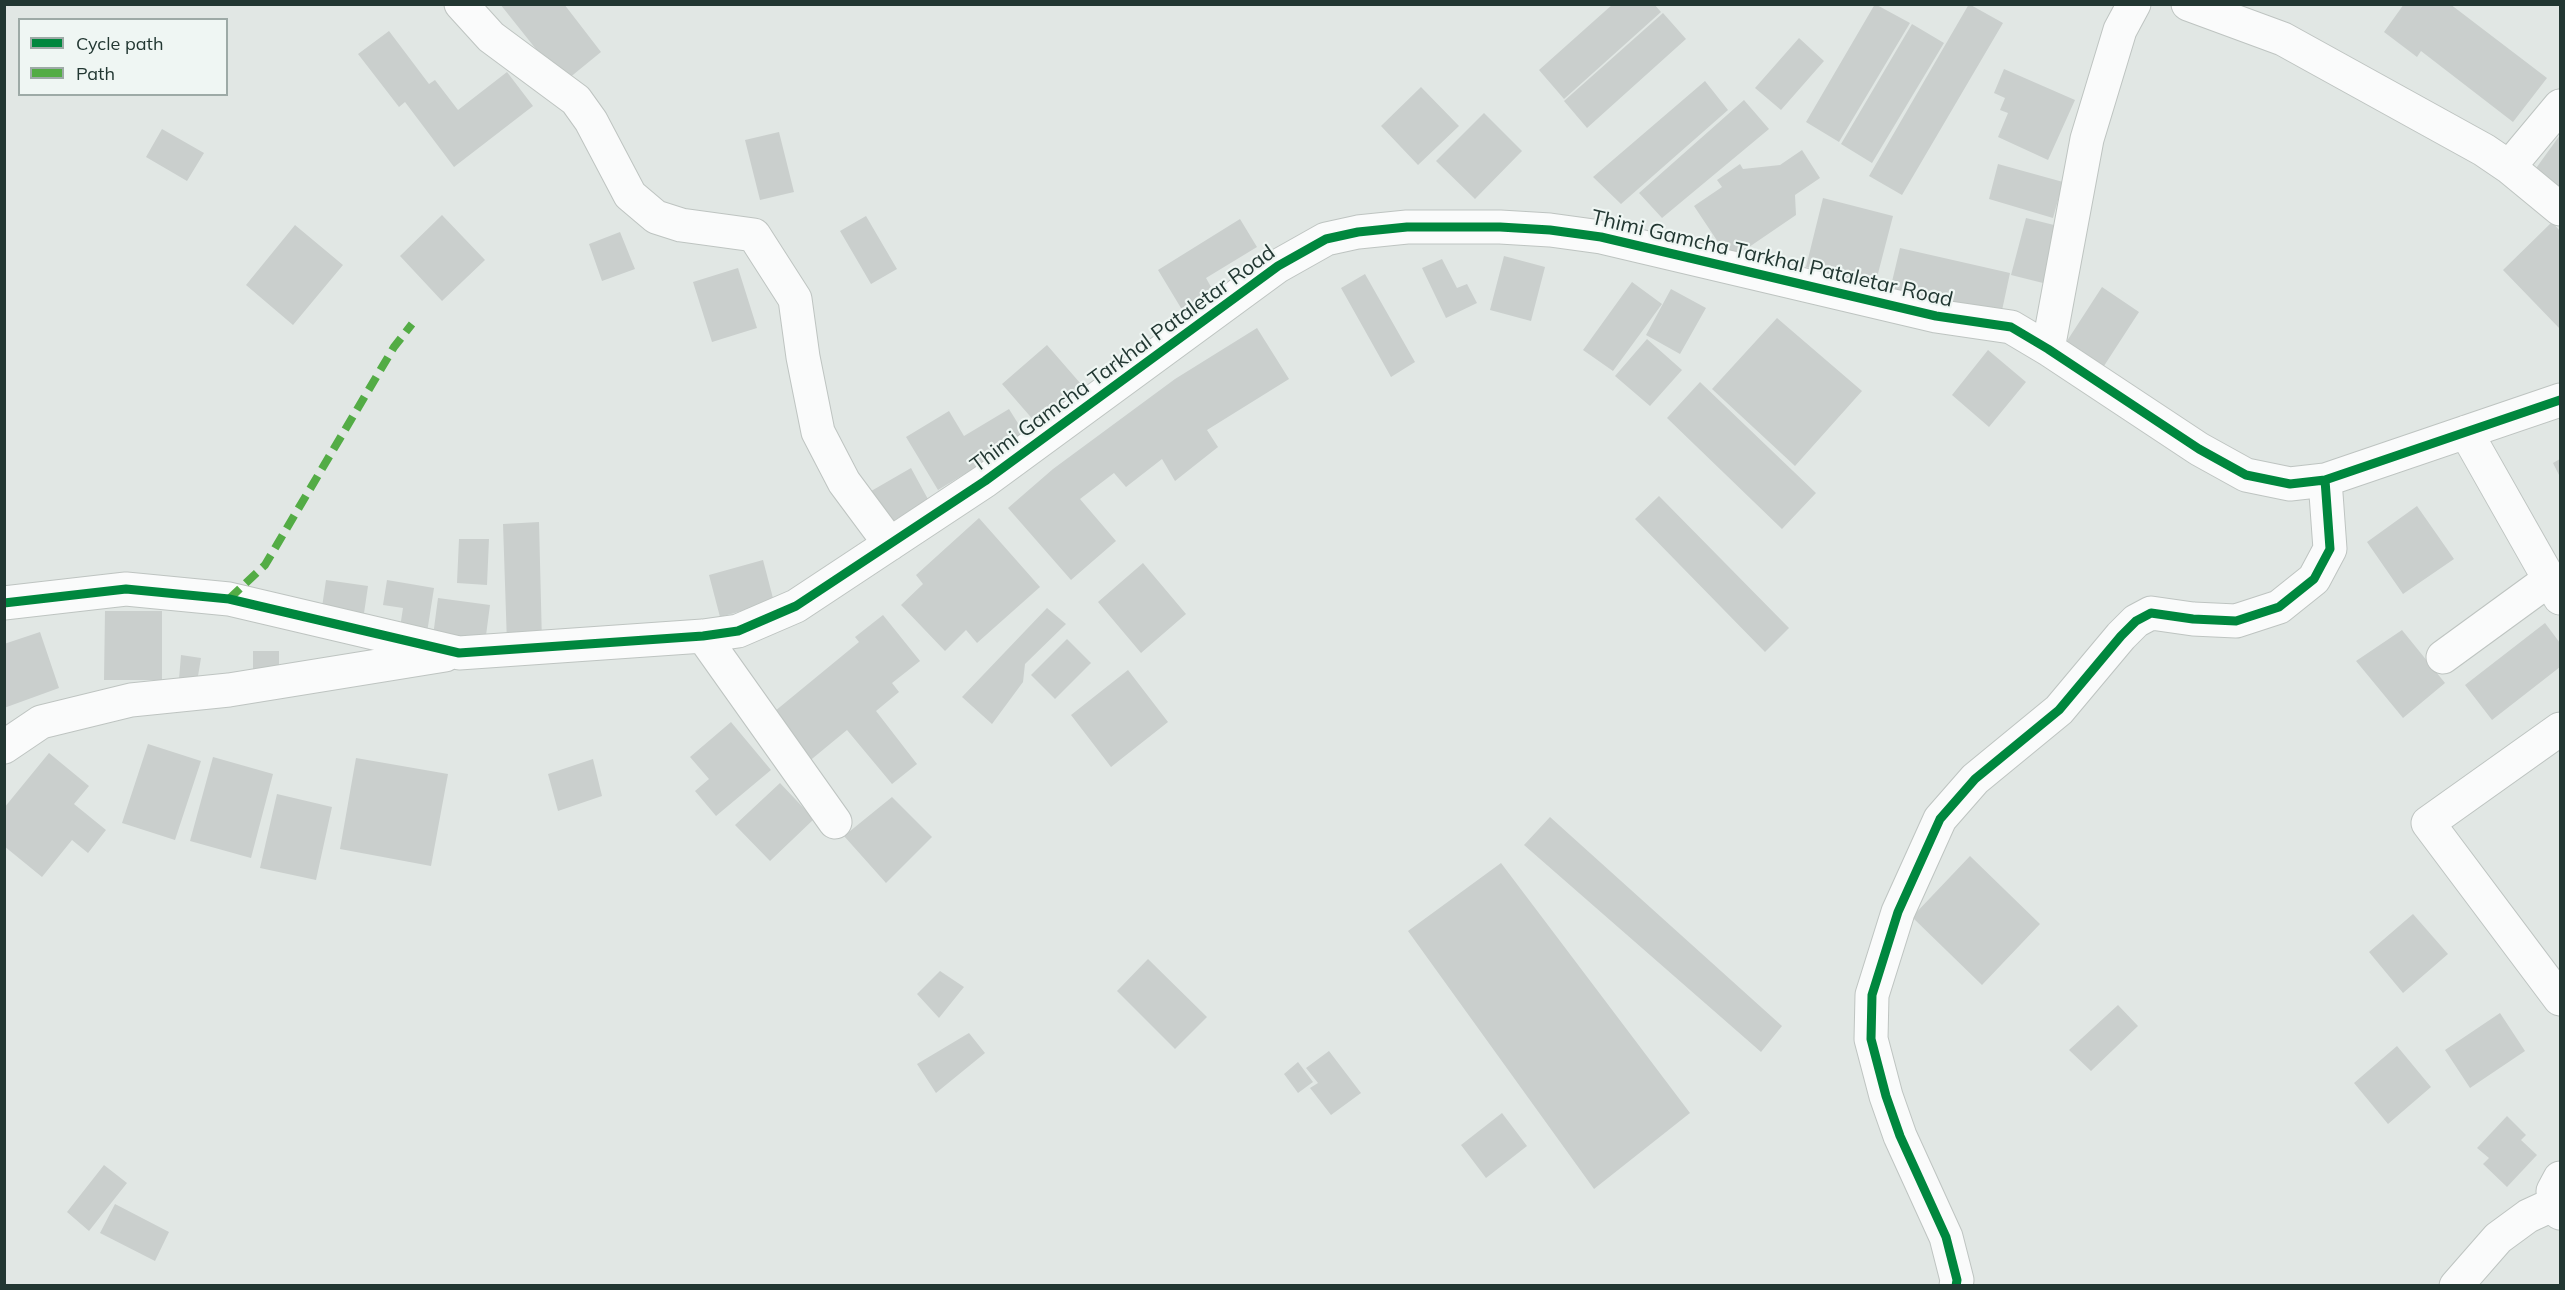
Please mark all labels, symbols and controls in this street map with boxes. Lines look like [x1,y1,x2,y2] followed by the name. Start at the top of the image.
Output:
[18,18,228,96] legend
[76,32,163,55] text: Cycle path
[76,62,115,85] text: Path
[1589,205,1955,313] street label: Thimi Gamcha Tarkhal Pataletar Road
[966,240,1280,478] street label: Thimi Gamcha Tarkhal Pataletar Road

